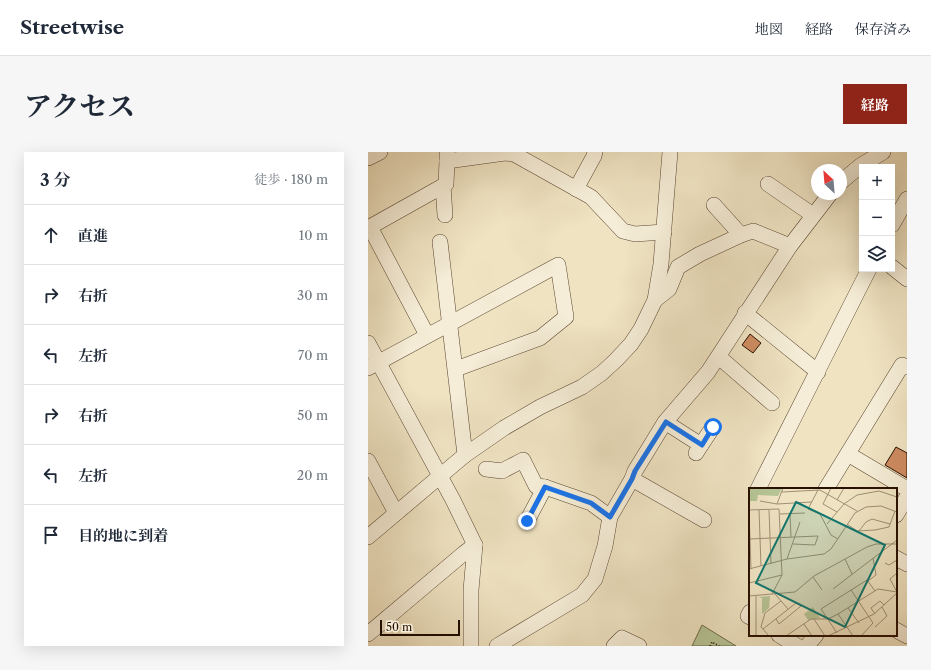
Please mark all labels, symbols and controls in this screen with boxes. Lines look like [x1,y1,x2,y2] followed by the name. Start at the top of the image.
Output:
[20,16,124,39] text: Streetwise
[755,20,783,38] text: 地図
[805,20,833,38] text: 経路
[855,20,911,38] text: 保存済み
[843,84,907,124] button: 経路
[24,89,135,123] text: アクセス
[811,164,847,200] north arrow
[859,164,895,272] map controls
[859,164,895,200] button: +
[40,170,71,190] text: 3 分
[254,171,328,187] text: 徒歩 · 180 m
[859,200,895,236] button: −
[40,224,62,246] icon: ahead
[78,226,108,245] text: 直進
[299,227,328,243] text: 10 m
[859,236,895,272] button: layers
[40,284,62,306] icon: right
[78,286,108,305] text: 右折
[297,287,328,303] text: 30 m
[40,344,62,366] icon: left
[78,346,108,365] text: 左折
[298,347,328,363] text: 70 m
[40,404,62,426] icon: right
[78,406,108,425] text: 右折
[297,407,328,423] text: 50 m
[704,418,722,436] route start
[40,464,62,486] icon: left
[78,466,108,485] text: 左折
[297,467,328,483] text: 20 m
[749,488,897,636] inset map
[518,512,536,530] route end
[40,524,62,546] icon: arrive
[78,526,168,545] text: 目的地に到着
[380,618,460,637] scale bar
[386,620,412,634] text: 50 m

